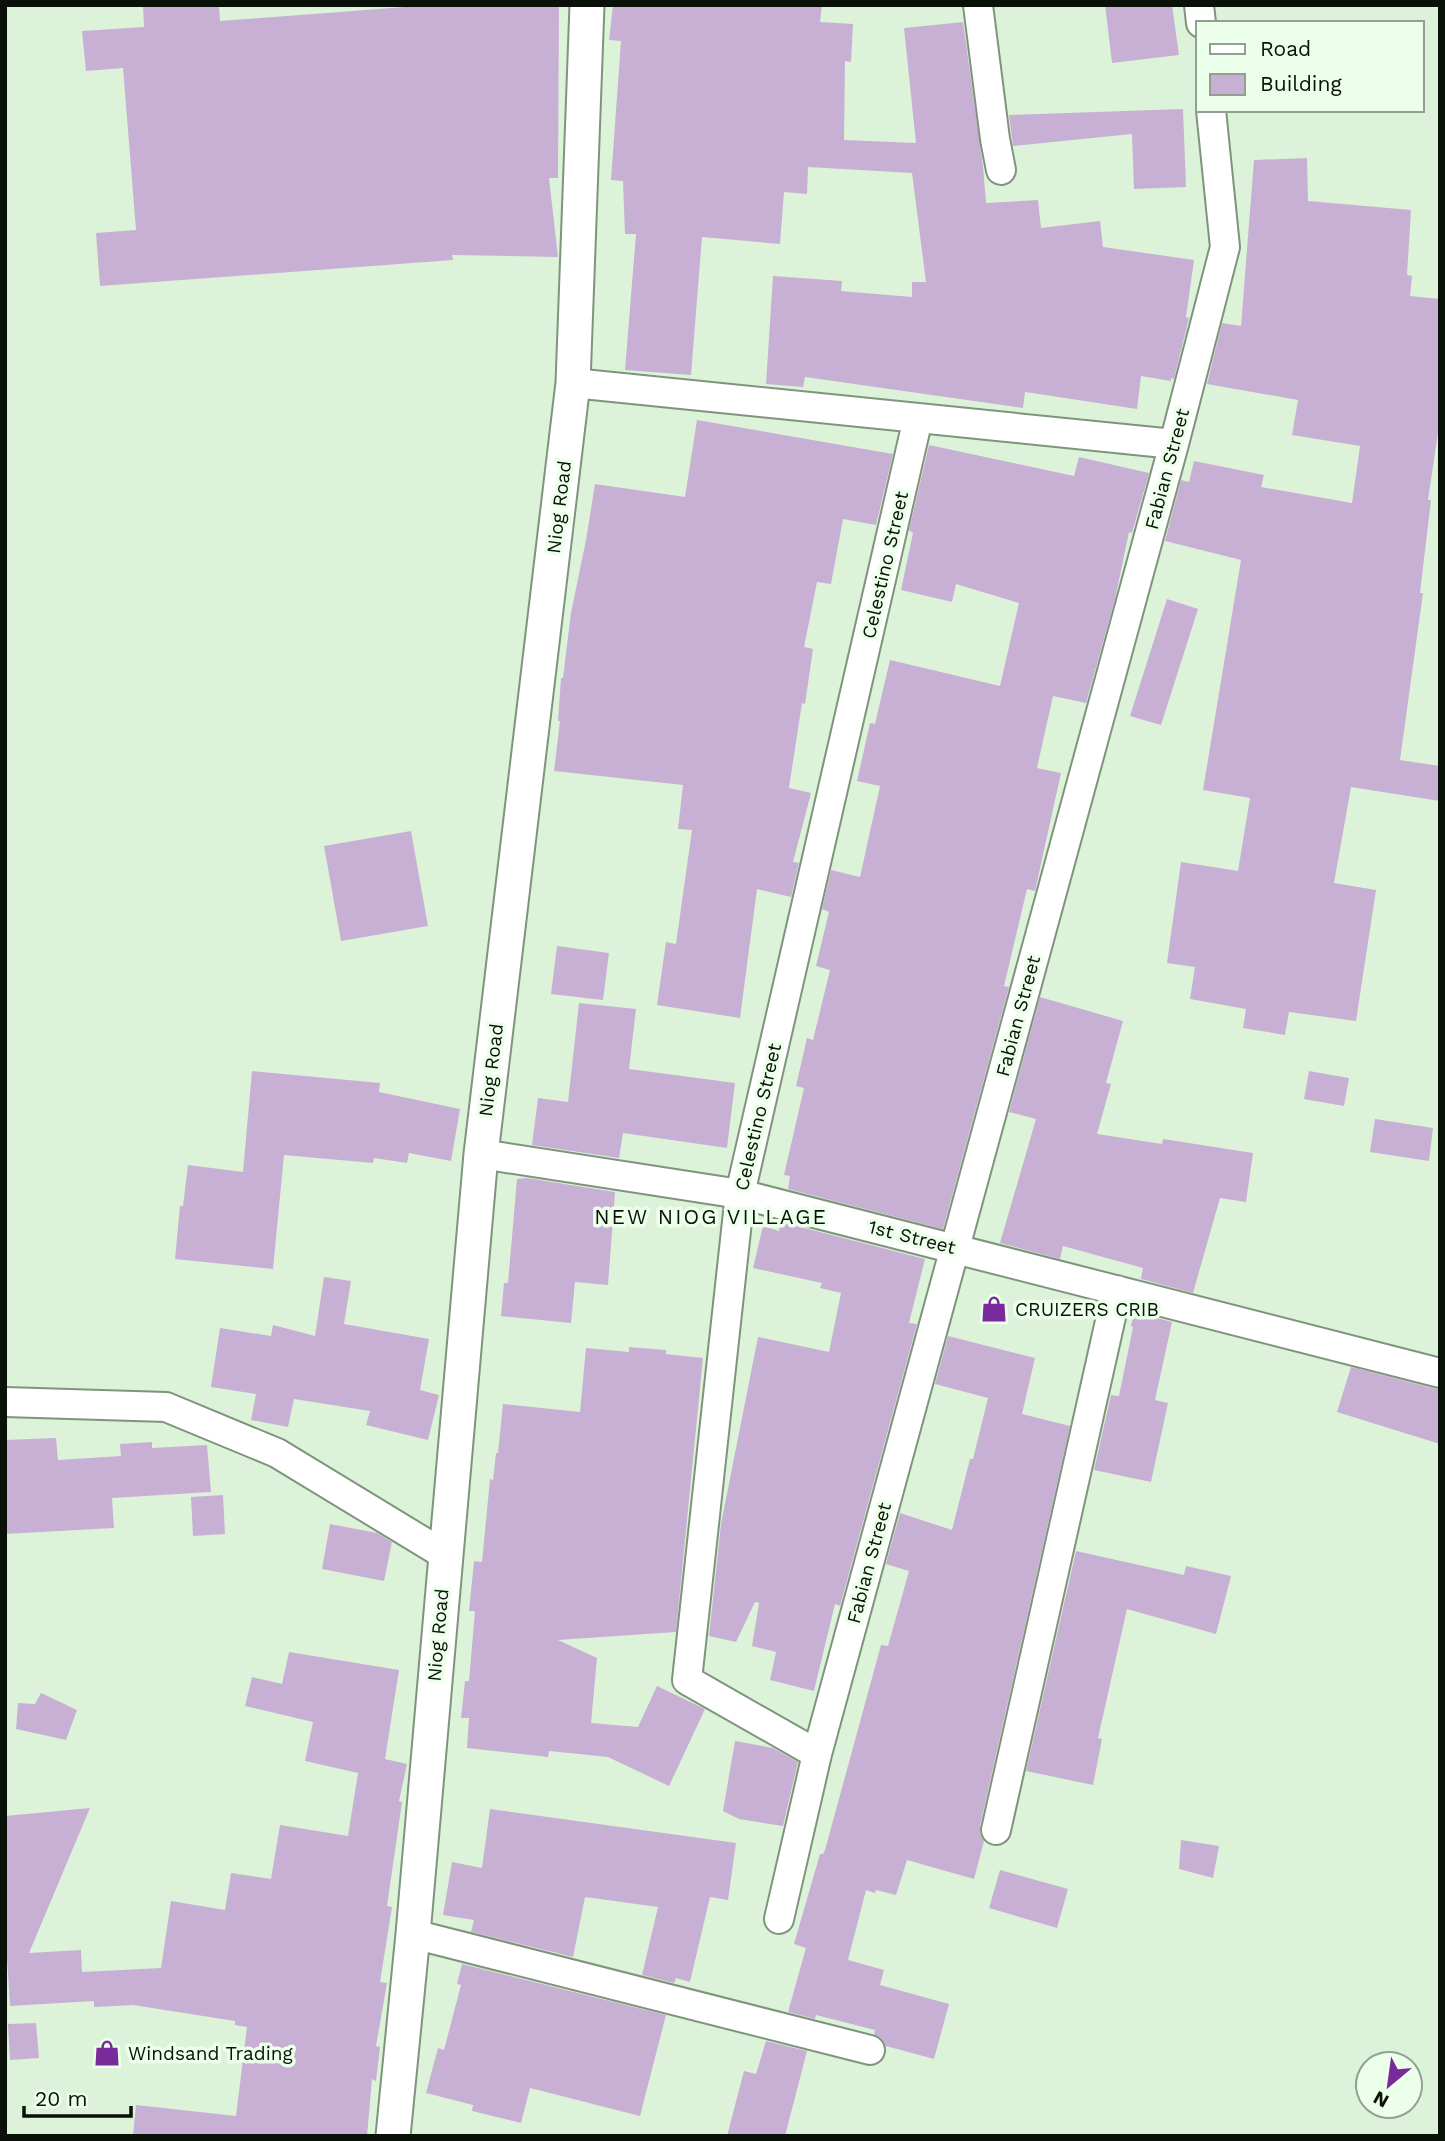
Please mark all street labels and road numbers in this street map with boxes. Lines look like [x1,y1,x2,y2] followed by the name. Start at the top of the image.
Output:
[1140,406,1194,532] street label: Fabian Street
[542,459,576,555] street label: Niog Road
[857,489,913,641] street label: Celestino Street
[991,953,1045,1079] street label: Fabian Street
[474,1022,508,1118] street label: Niog Road
[730,1041,786,1193] street label: Celestino Street
[866,1215,958,1259] street label: 1st Street
[842,1500,896,1626] street label: Fabian Street
[422,1587,454,1683] street label: Niog Road

